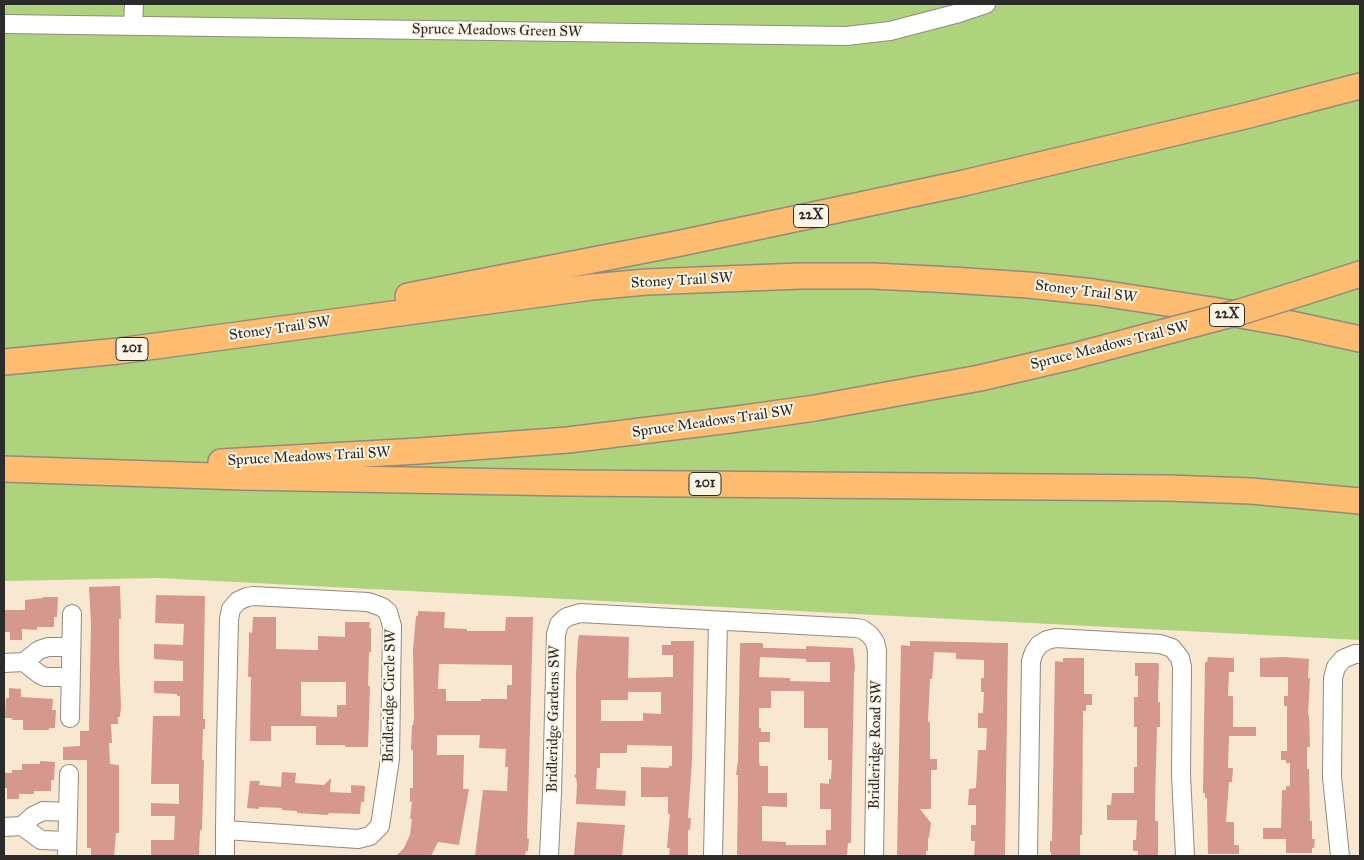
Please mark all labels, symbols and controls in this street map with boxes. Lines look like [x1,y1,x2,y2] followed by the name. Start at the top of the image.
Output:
[412,21,582,41] street label: Spruce Meadows Green SW
[794,205,828,228] road number: 22X
[630,269,734,293] street label: Stoney Trail SW
[1034,277,1138,307] street label: Stoney Trail SW
[1210,304,1244,326] road number: 22X
[228,313,332,345] street label: Stoney Trail SW
[1029,318,1191,374] street label: Spruce Meadows Trail SW
[116,338,148,360] road number: 201
[631,402,795,442] street label: Spruce Meadows Trail SW
[227,444,391,470] street label: Spruce Meadows Trail SW
[689,472,721,496] road number: 201
[380,629,400,763] street label: Bridleridge Circle SW
[544,645,564,793] street label: Bridleridge Gardens SW
[866,680,886,810] street label: Bridleridge Road SW

